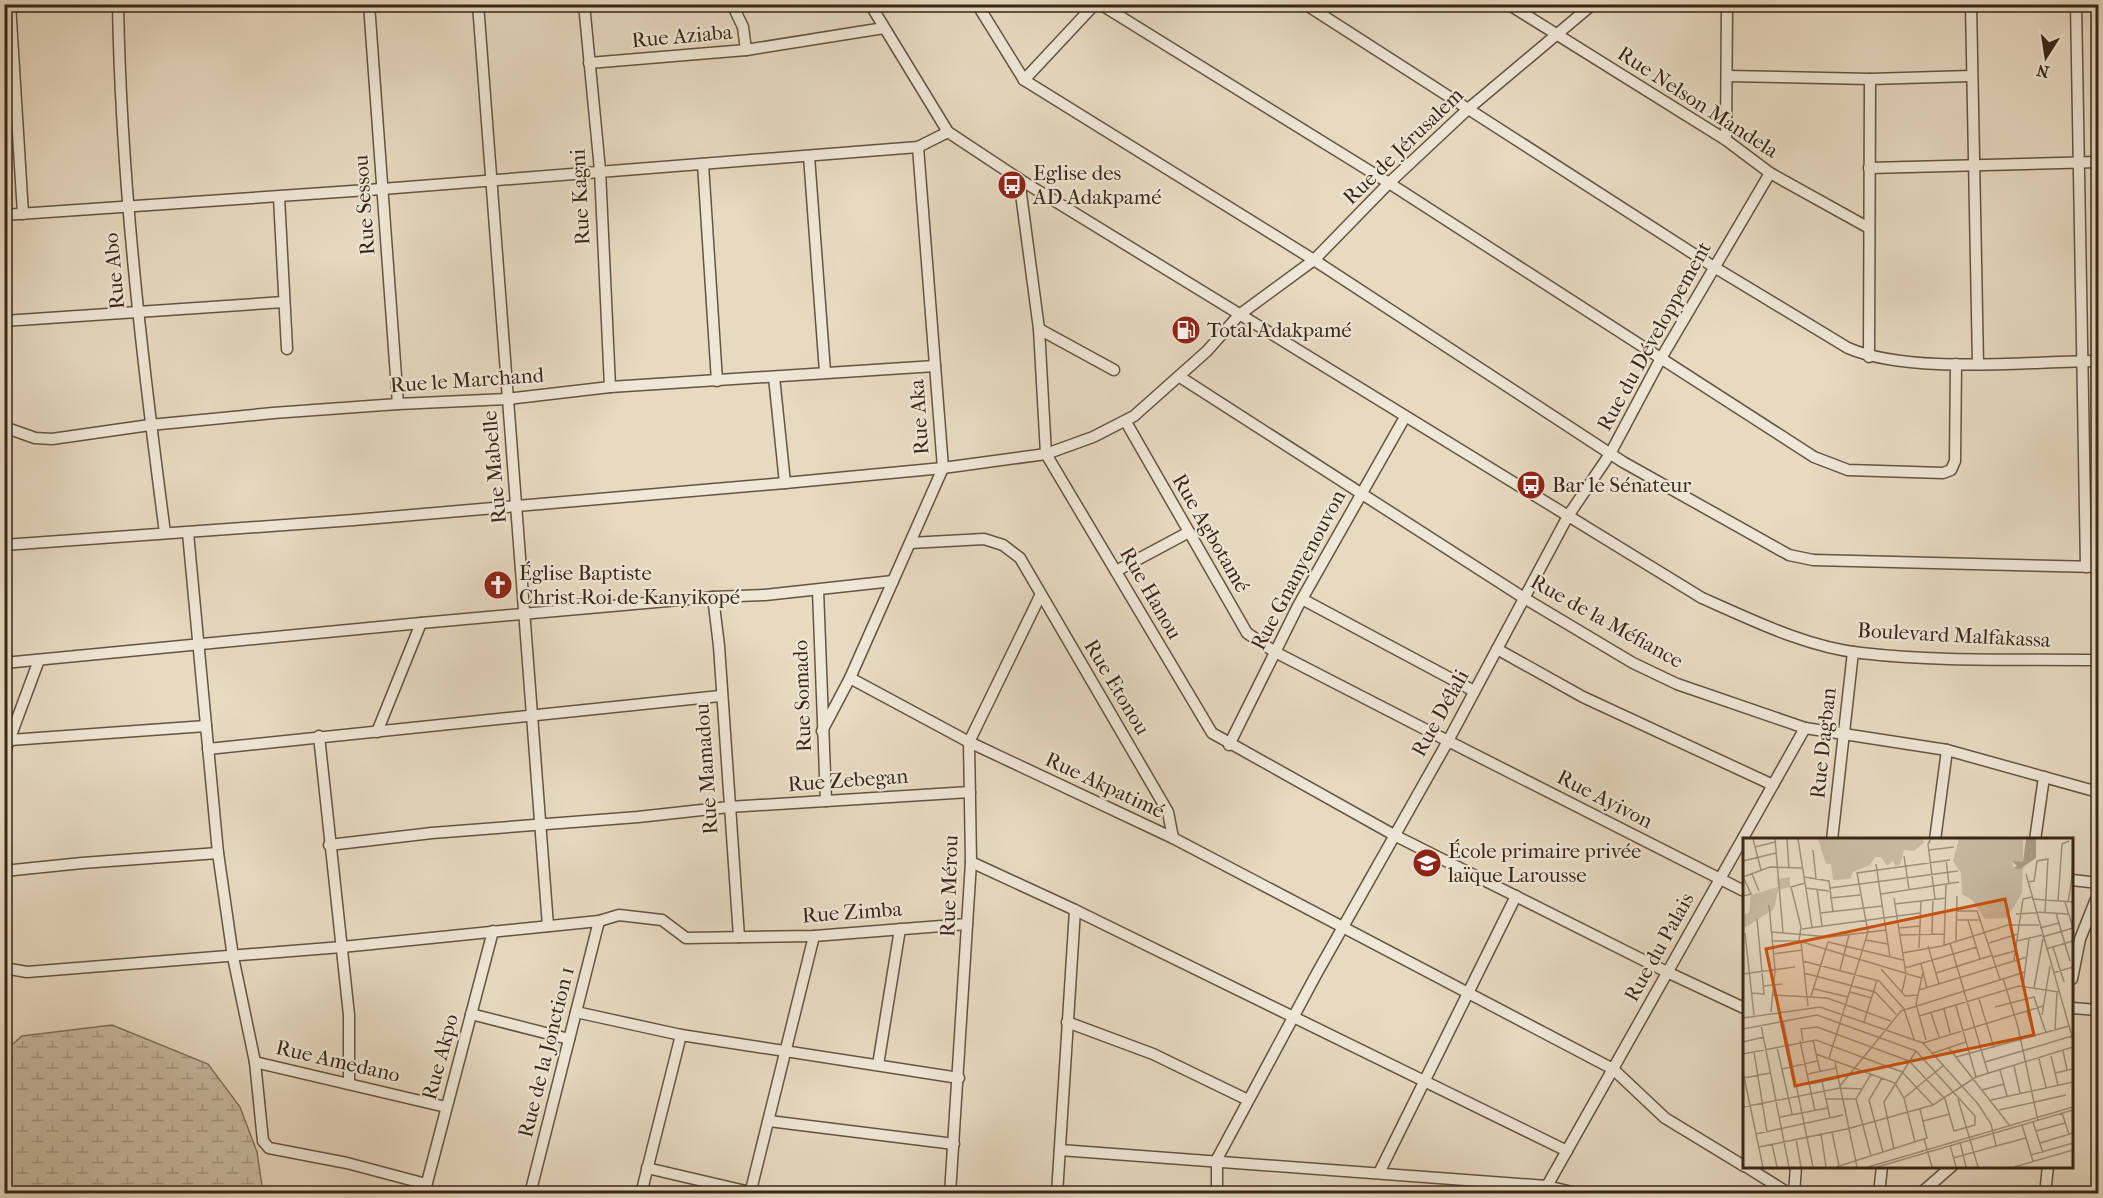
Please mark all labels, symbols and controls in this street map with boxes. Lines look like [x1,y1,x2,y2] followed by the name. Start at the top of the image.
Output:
[631,20,734,52] street label: Rue Aziaba
[2016,27,2076,87] north arrow
[1613,41,1783,163] street label: Rue Nelson Mandela
[2034,60,2051,82] text: N
[1338,82,1468,209] street label: Rue de Jérusalem
[565,148,595,246] street label: Rue Kagni
[349,154,379,256] street label: Rue Sessou
[1032,161,1162,209] place label: Eglise des AD Adakpamé
[996,169,1028,201] bus stop icon: Eglise des AD Adakpamé
[99,232,129,310] street label: Rue Abo
[1592,237,1716,435] street label: Rue du Développement
[1170,314,1202,346] fuel station icon: Total Adakpamé
[1207,318,1352,342] place label: Total Adakpamé
[389,363,545,397] street label: Rue le Marchand
[904,378,934,456] street label: Rue Aka
[477,409,511,525] street label: Rue Mabelle
[1167,469,1255,597] street label: Rue Agbotamé
[1515,469,1547,501] bus stop icon: Bar le Sénateur
[1552,473,1691,497] place label: Bar le Sénateur
[1246,486,1350,654] street label: Rue Gnanyenouvon
[1115,543,1187,643] street label: Rue Hanou
[519,561,740,609] place label: Église Baptiste Christ-Roi de Kanyikopé
[482,569,514,601] church icon: Église Baptiste Christ-Roi de Kanyikopé
[1527,569,1687,673] street label: Rue de la Méfiance
[1857,618,2052,652] street label: Boulevard Malfakassa
[1079,635,1155,739] street label: Rue Etonou
[788,639,816,753] street label: Rue Somado
[1406,665,1474,761] street label: Rue Délali
[1805,686,1841,800] street label: Rue Dagban
[689,702,723,835] street label: Rue Mamadou
[1042,747,1168,823] street label: Rue Akpatimé
[787,764,909,796] street label: Rue Zebegan
[1553,765,1657,833] street label: Rue Ayivon
[935,834,963,937] street label: Rue Mérou
[1743,838,2073,1168] inset map
[1447,839,1642,887] place label: École primaire privée laïque Larousse
[1411,847,1443,879] school or university icon: École primaire privée laïque Larousse
[1619,888,1699,1006] street label: Rue du Palais
[801,897,903,927] street label: Rue Zimba
[513,964,579,1140] street label: Rue de la Jonction 1
[417,1011,463,1103] street label: Rue Akpo
[274,1035,402,1087] street label: Rue Amedano

